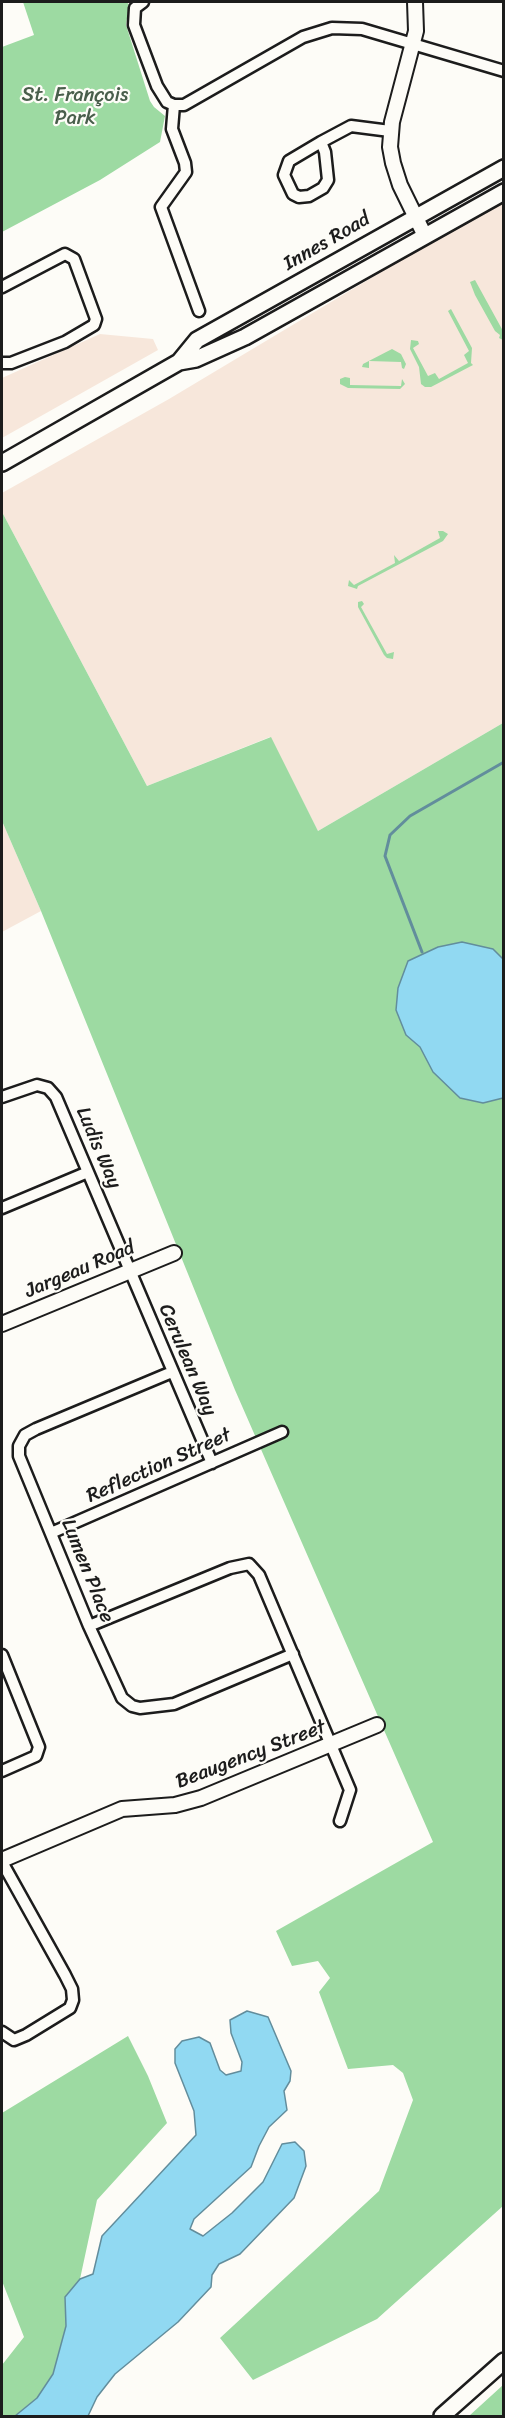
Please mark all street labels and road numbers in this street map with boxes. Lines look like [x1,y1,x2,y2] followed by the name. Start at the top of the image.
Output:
[279,208,375,276] street label: Innes Road
[70,1104,126,1192] street label: Ludis Way
[22,1236,138,1304] street label: Jargeau Road
[153,1301,221,1419] street label: Cerulean Way
[83,1423,235,1509] street label: Reflection Street
[55,1516,119,1626] street label: Lumen Place
[173,1715,329,1795] street label: Beaugency Street

